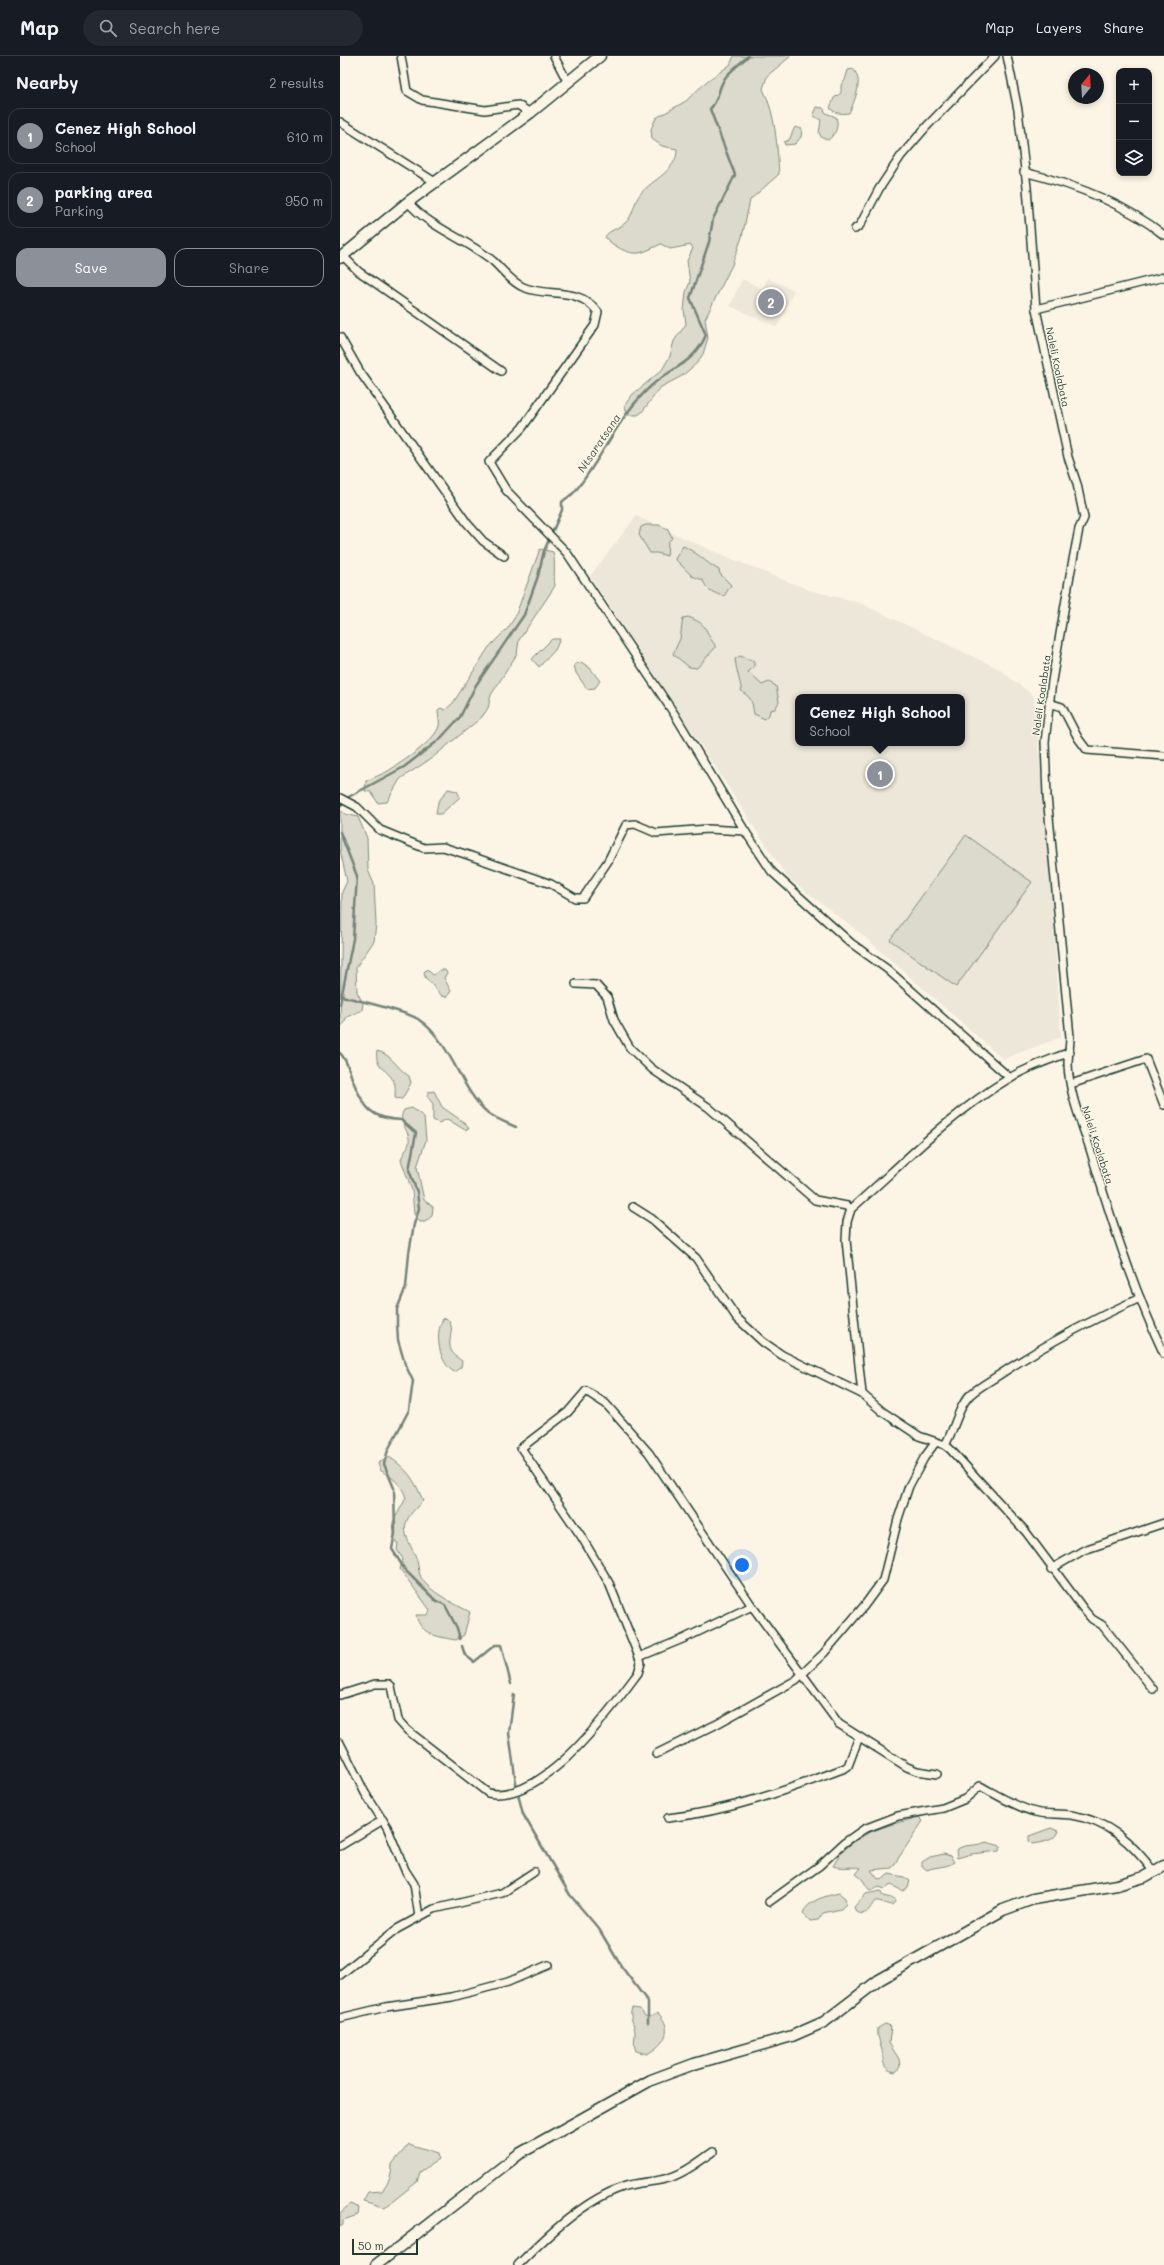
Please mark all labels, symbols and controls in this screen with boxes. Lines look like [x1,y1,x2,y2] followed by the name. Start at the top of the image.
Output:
[83,10,363,46] search box
[20,15,59,40] text: Map
[97,17,119,39] icon: search
[129,18,220,38] text: Search here
[985,18,1014,37] text: Map
[1036,18,1082,37] text: Layers
[1104,18,1144,37] text: Share
[1068,68,1104,104] north arrow
[1116,68,1152,176] map controls
[1116,68,1152,104] button: +
[16,71,78,93] text: Nearby
[269,74,324,91] text: 2 results
[1116,104,1152,140] button: −
[55,118,196,138] text: Cenez High School
[27,128,33,145] text: 1
[287,128,323,145] text: 610 m
[55,138,96,155] text: School
[1116,140,1152,176] button: layers
[55,182,153,202] text: parking area
[26,192,34,209] text: 2
[285,192,323,209] text: 950 m
[55,202,103,219] text: Parking
[16,248,166,287] button: Save
[174,248,324,287] button: Share
[758,287,784,317] pin: 2
[1043,326,1073,408] street label: Naleli Koalabata
[573,410,624,475] water label: Ntsaratsana
[1028,654,1054,736] street label: Naleli Koalabata
[795,694,965,746] popup
[809,702,951,722] text: Cenez High School
[809,722,850,739] text: School
[867,759,893,789] pin: 1
[1079,1104,1117,1186] street label: Naleli Koalabata
[732,1555,752,1575] your location
[352,2237,418,2256] scale bar
[358,2238,384,2253] text: 50 m

